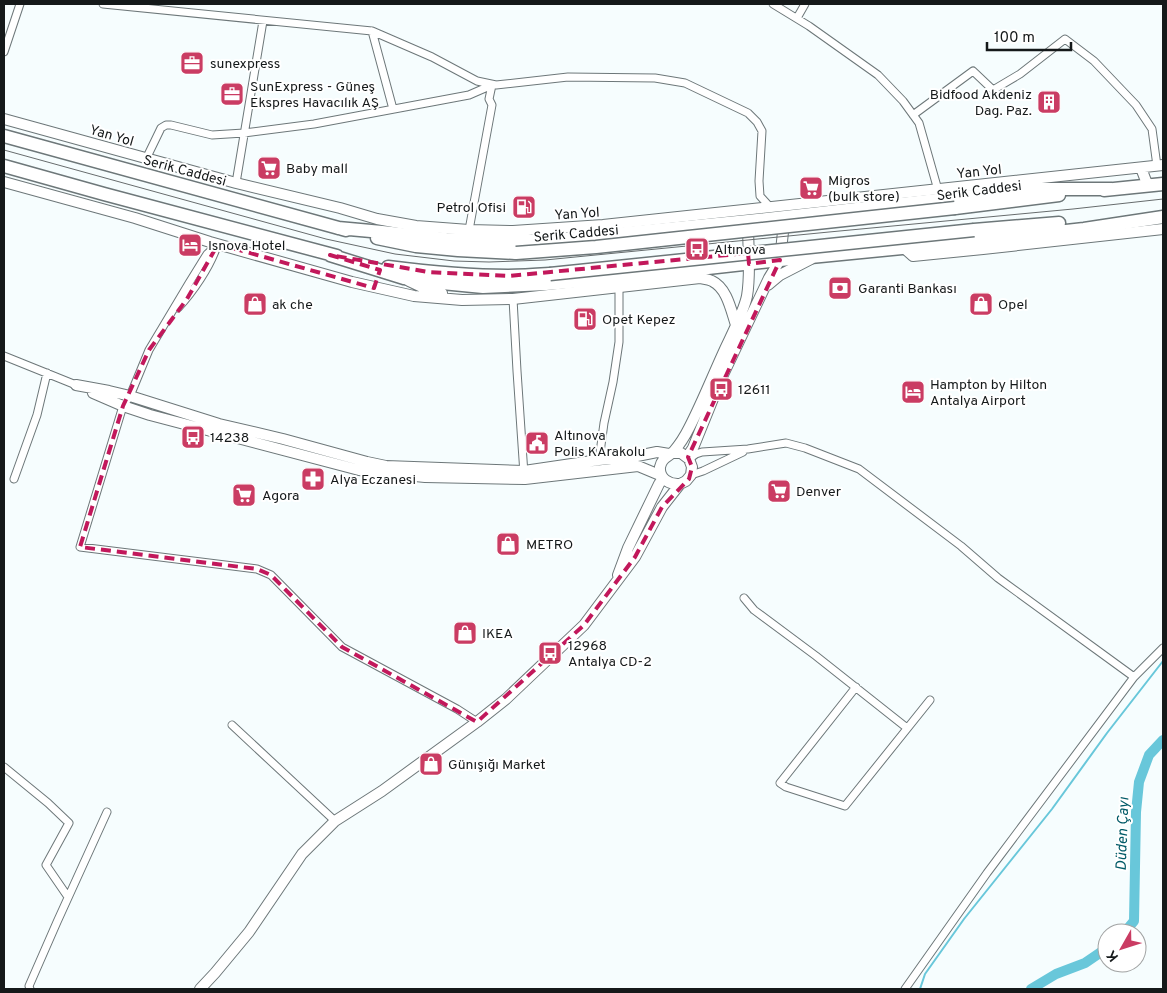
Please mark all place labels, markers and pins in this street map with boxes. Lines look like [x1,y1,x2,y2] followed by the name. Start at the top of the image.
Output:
[179,50,205,76] office icon: sunexpress
[210,56,280,73] place label: sunexpress
[250,79,379,112] place label: SunExpress - Güneş Ekspres Havacılık AŞ
[219,81,245,107] office icon: SunExpress - Güneş Ekspres Havacılık AŞ
[930,87,1032,120] place label: Bidfood Akdeniz Dag. Paz.
[1036,89,1062,115] building icon: Bidfood Akdeniz Dag. Paz.
[256,155,282,181] supermarket icon: Baby mall
[286,161,348,178] place label: Baby mall
[828,173,900,206] place label: Migros (bulk store)
[798,175,824,201] supermarket icon: Migros (bulk store)
[511,194,537,220] fuel station icon: Petrol Ofisi
[437,200,506,217] place label: Petrol Ofisi
[177,232,203,258] hotel icon: Isnova Hotel
[684,236,710,262] bus stop icon: Altınova
[208,238,285,255] place label: Isnova Hotel
[714,242,766,259] place label: Altınova
[827,275,853,301] bank icon: Garanti Bankası
[858,281,957,298] place label: Garanti Bankası
[242,291,268,317] shop icon: ak che
[968,291,994,317] shop icon: Opel
[272,297,313,314] place label: ak che
[998,297,1028,314] place label: Opel
[572,306,598,332] fuel station icon: Opet Kepez
[602,312,676,329] place label: Opet Kepez
[708,376,734,402] bus stop icon: 12611
[930,377,1047,410] place label: Hampton by Hilton Antalya Airport
[900,379,926,405] hotel icon: Hampton by Hilton Antalya Airport
[738,382,771,399] place label: 12611
[180,424,206,450] bus stop icon: 14238
[554,428,645,461] place label: Altınova Polis KArakolu
[210,430,249,447] place label: 14238
[524,430,550,456] public building icon: Altınova Polis KArakolu
[300,466,326,492] pharmacy icon: Alya Eczanesi
[330,472,416,489] place label: Alya Eczanesi
[766,478,792,504] supermarket icon: Denver
[231,482,257,508] supermarket icon: Agora
[796,484,842,501] place label: Denver
[262,488,299,505] place label: Agora
[495,531,521,557] shop icon: METRO
[526,537,573,554] place label: METRO
[452,620,478,646] shop icon: IKEA
[482,626,513,643] place label: IKEA
[568,638,652,671] place label: 12968 Antalya CD-2
[537,640,563,666] bus stop icon: 12968 Antalya CD-2
[418,751,444,777] shop icon: Günışığı Market
[448,757,546,774] place label: Günışığı Market

